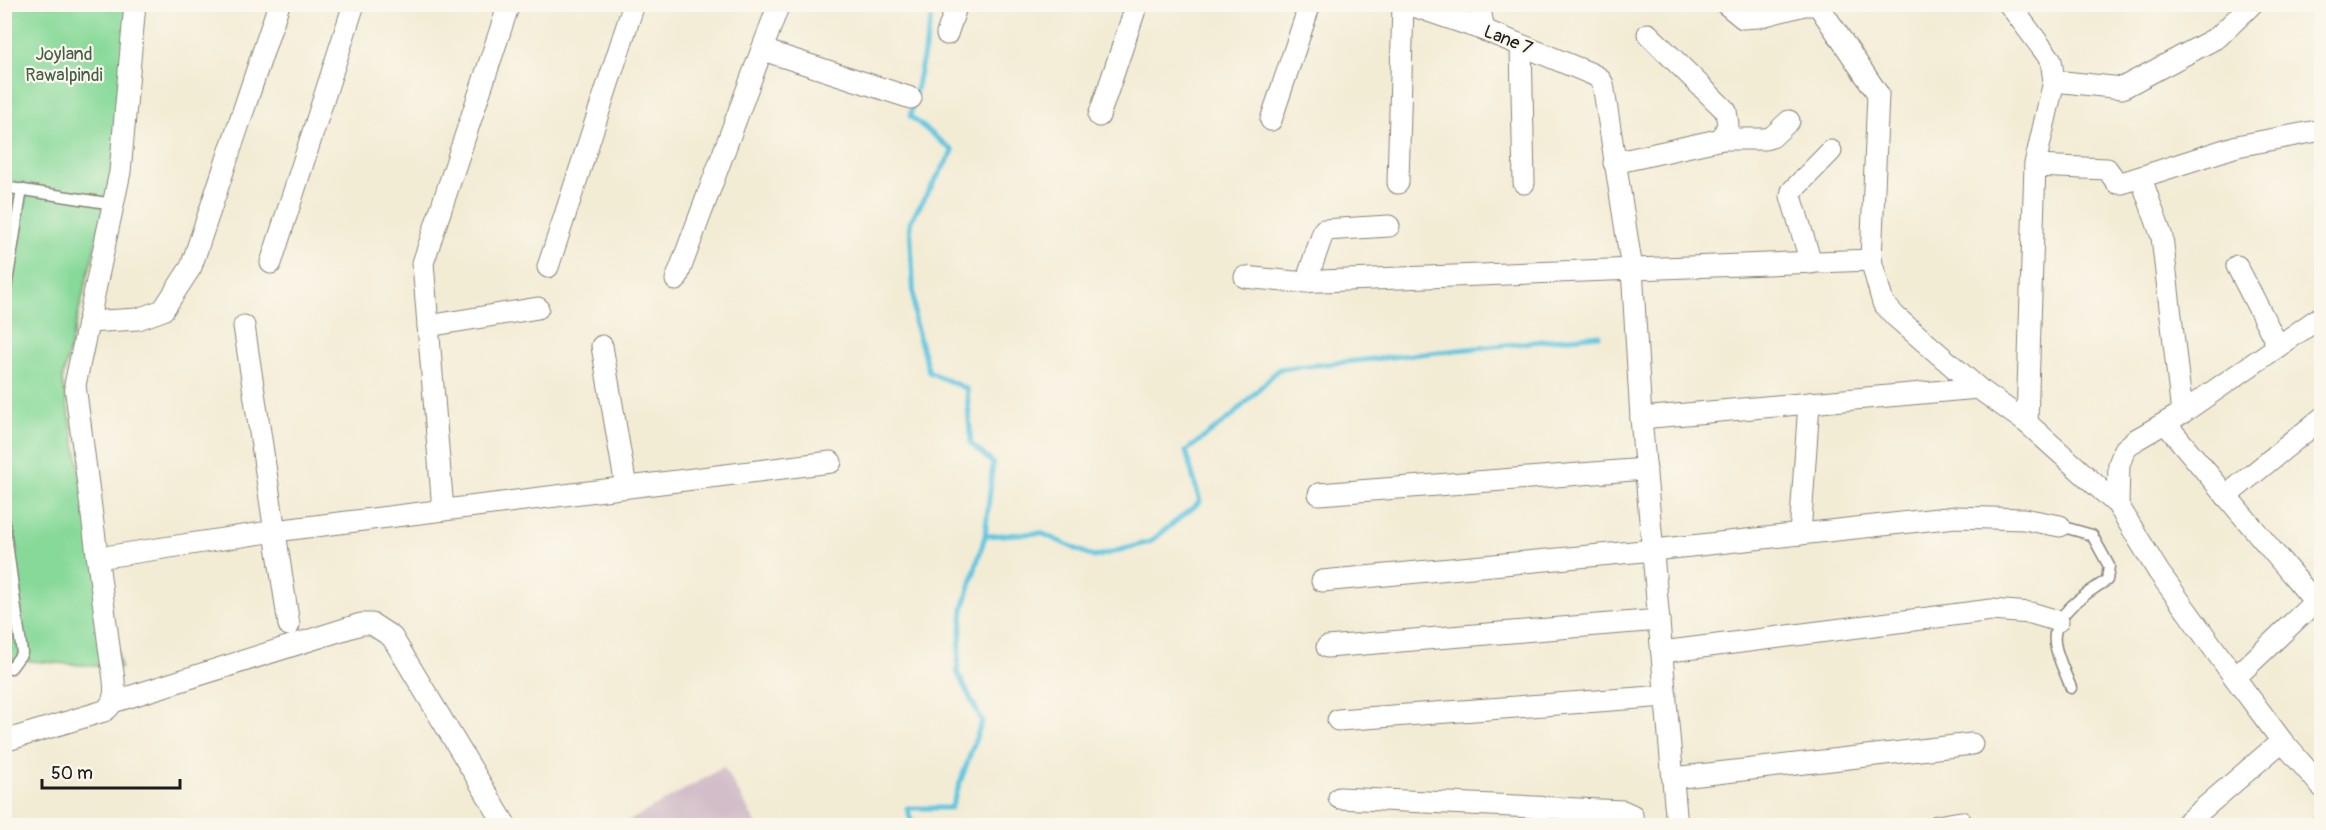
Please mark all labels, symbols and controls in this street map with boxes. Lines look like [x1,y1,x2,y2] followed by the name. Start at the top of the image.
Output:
[1480,20,1536,60] street label: Lane 7
[25,43,103,87] park label: Joyland Rawalpindi
[42,752,180,790] scale bar
[51,762,93,785] text: 50 m

